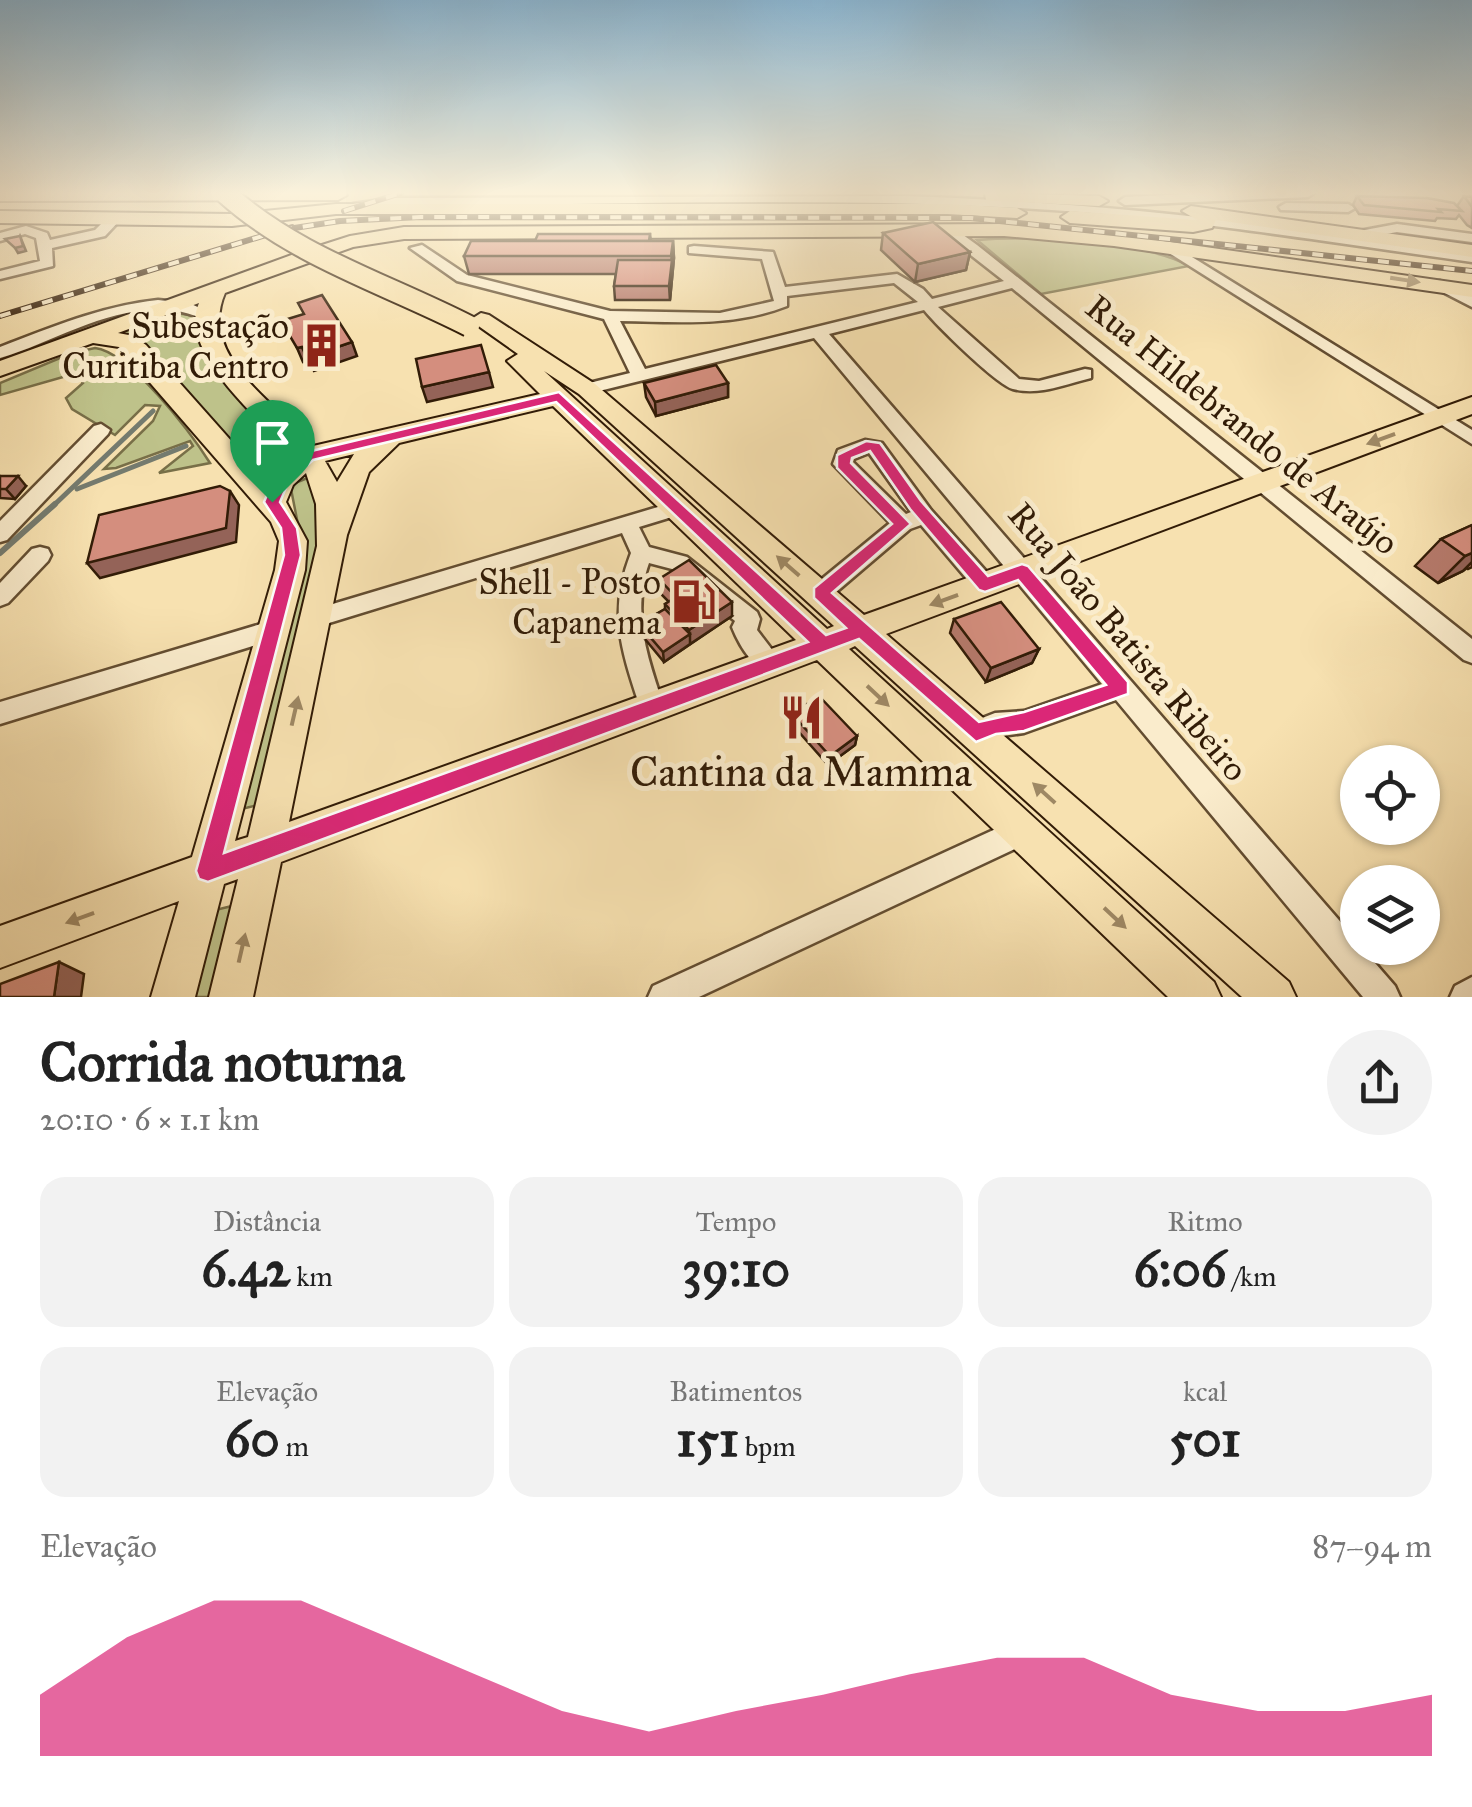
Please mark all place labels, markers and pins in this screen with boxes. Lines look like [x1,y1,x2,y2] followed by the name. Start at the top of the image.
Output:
[62,305,289,388] place label: Subestação Curitiba Centro
[298,322,346,370] building icon: Subestação Curitiba Centro
[230,400,315,503] pin
[478,561,661,644] place label: Shell - Posto Capanema
[670,578,718,626] fuel station icon: Shell - Posto Capanema
[777,694,825,742] restaurant icon: Cantina da Mamma
[630,746,972,798] place label: Cantina da Mamma

